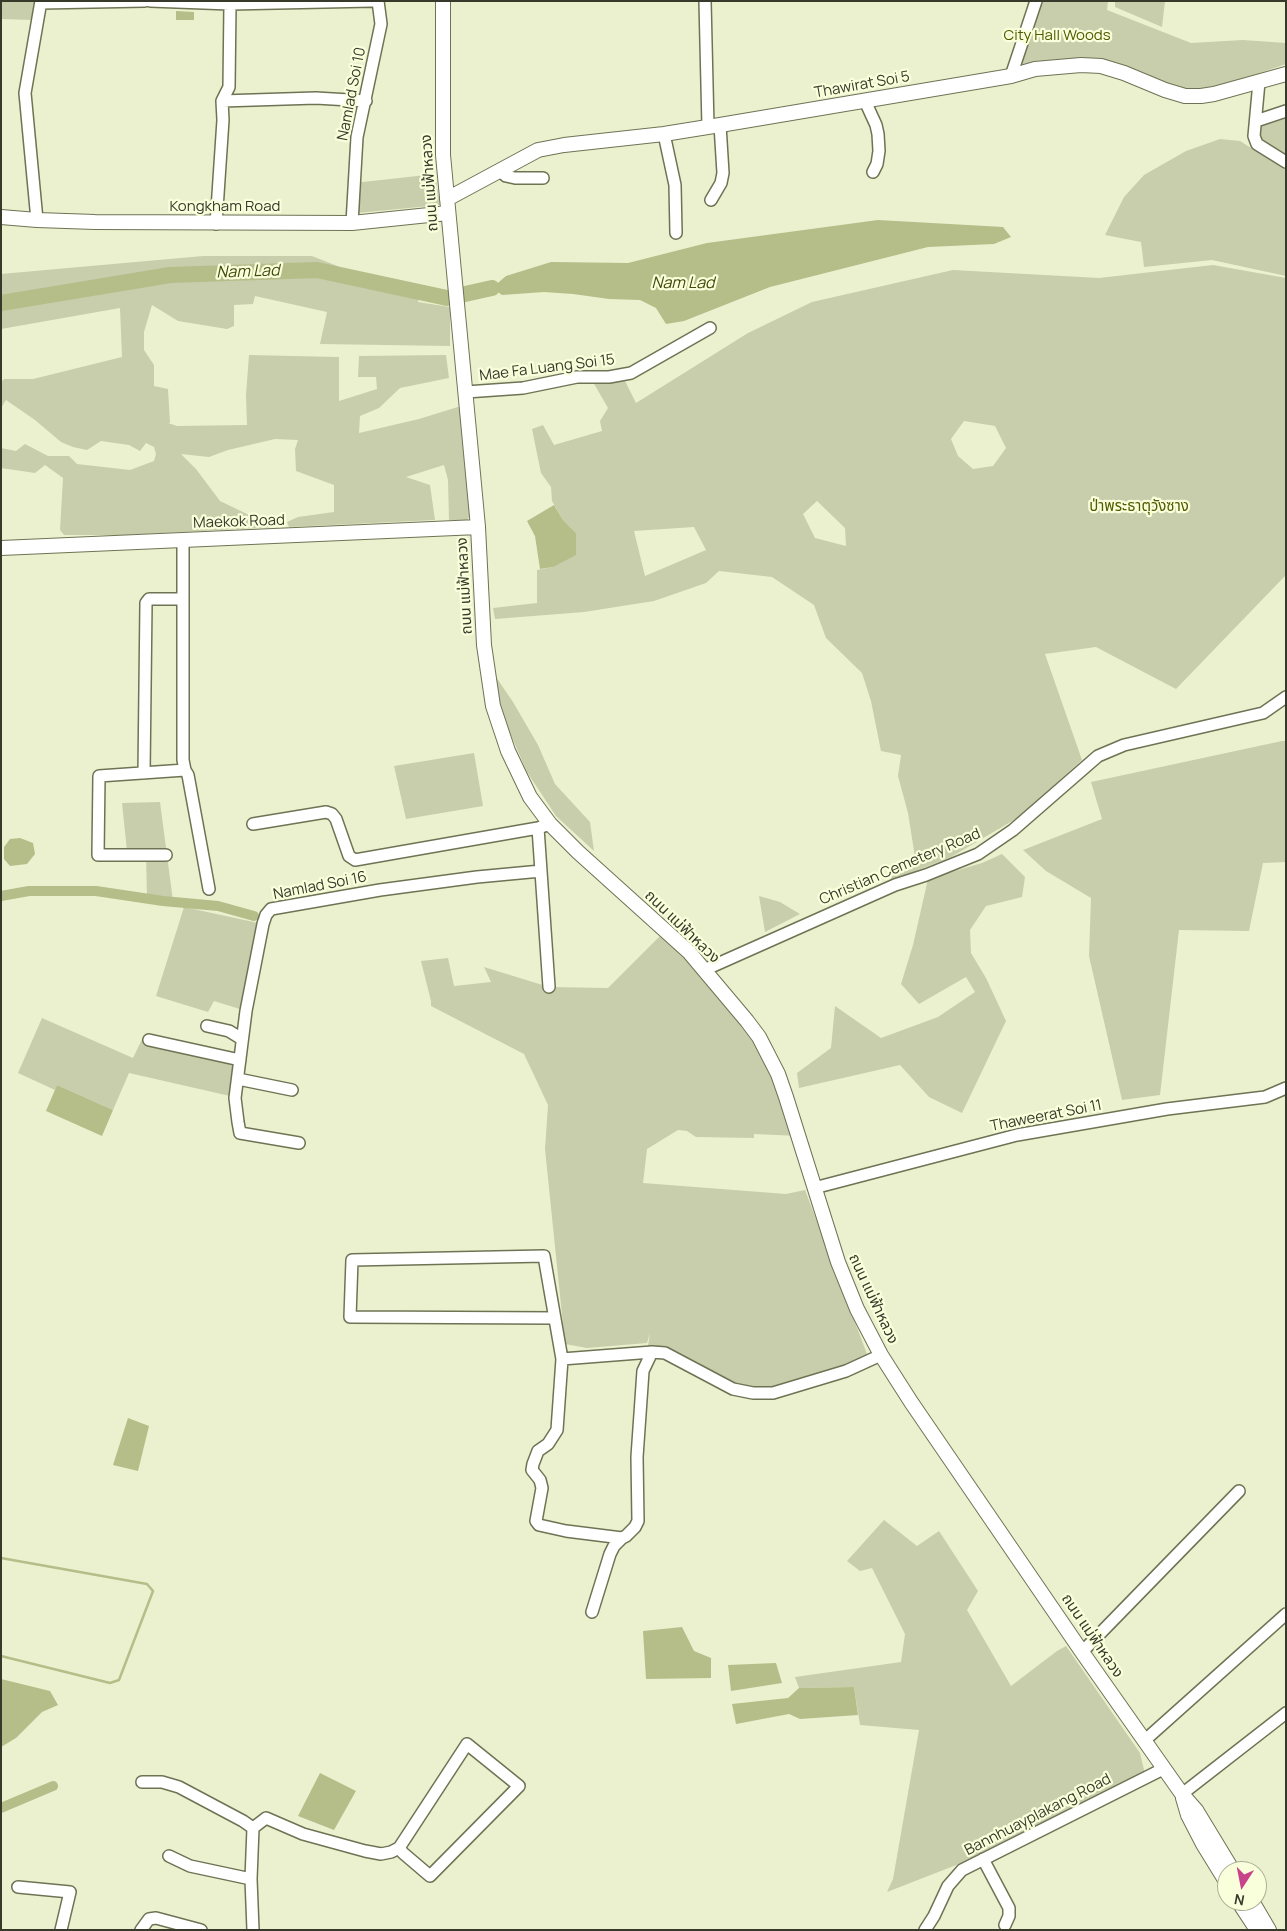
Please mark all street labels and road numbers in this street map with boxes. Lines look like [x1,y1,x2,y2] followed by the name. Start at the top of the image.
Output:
[334,46,370,142] street label: Namlad Soi 10
[813,68,911,102] street label: Thawirat Soi 5
[418,134,442,232] street label: ถนน แม่ฟ้าหลวง
[170,198,280,216] street label: Kongkham Road
[478,351,616,385] street label: Mae Fa Luang Soi 15
[193,511,285,533] street label: Maekok Road
[453,537,477,635] street label: ถนน แม่ฟ้าหลวง
[817,825,983,909] street label: Christian Cemetery Road
[272,868,368,904] street label: Namlad Soi 16
[641,887,723,967] street label: ถนน แม่ฟ้าหลวง
[989,1096,1103,1136] street label: Thaweerat Soi 11
[844,1251,902,1347] street label: ถนน แม่ฟ้าหลวง
[1057,1591,1127,1681] street label: ถนน แม่ฟ้าหลวง
[962,1770,1114,1860] street label: Bannhuayplakang Road

